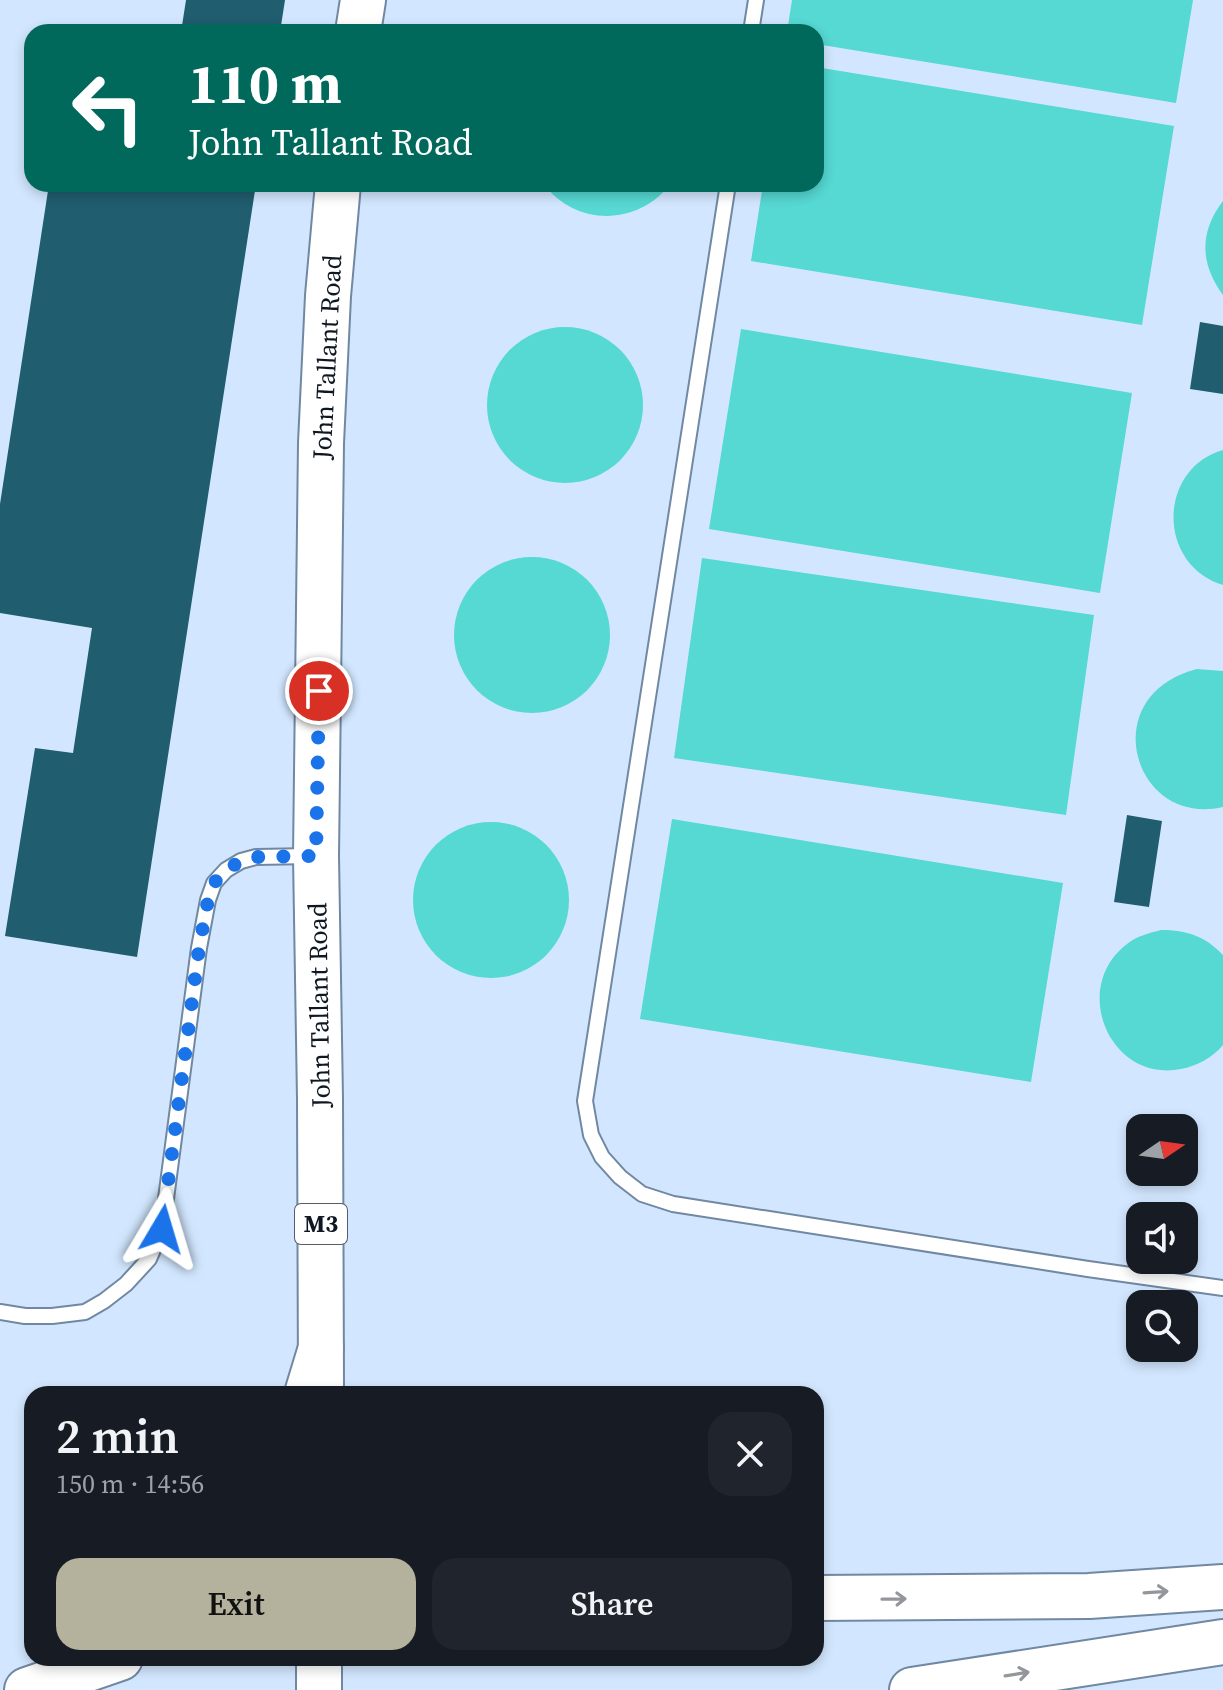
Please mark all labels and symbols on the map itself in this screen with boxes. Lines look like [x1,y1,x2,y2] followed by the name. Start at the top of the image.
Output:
[304,253,350,462] street label: John Tallant Road
[285,657,353,725] pin
[299,902,339,1109] street label: John Tallant Road
[1126,1114,1198,1186] north arrow
[120,1187,204,1271] position arrow
[295,1204,347,1244] road number: M3
[1142,1584,1169,1599] one-way arrow
[880,1591,907,1606] one-way arrow
[1004,1666,1029,1681] one-way arrow

